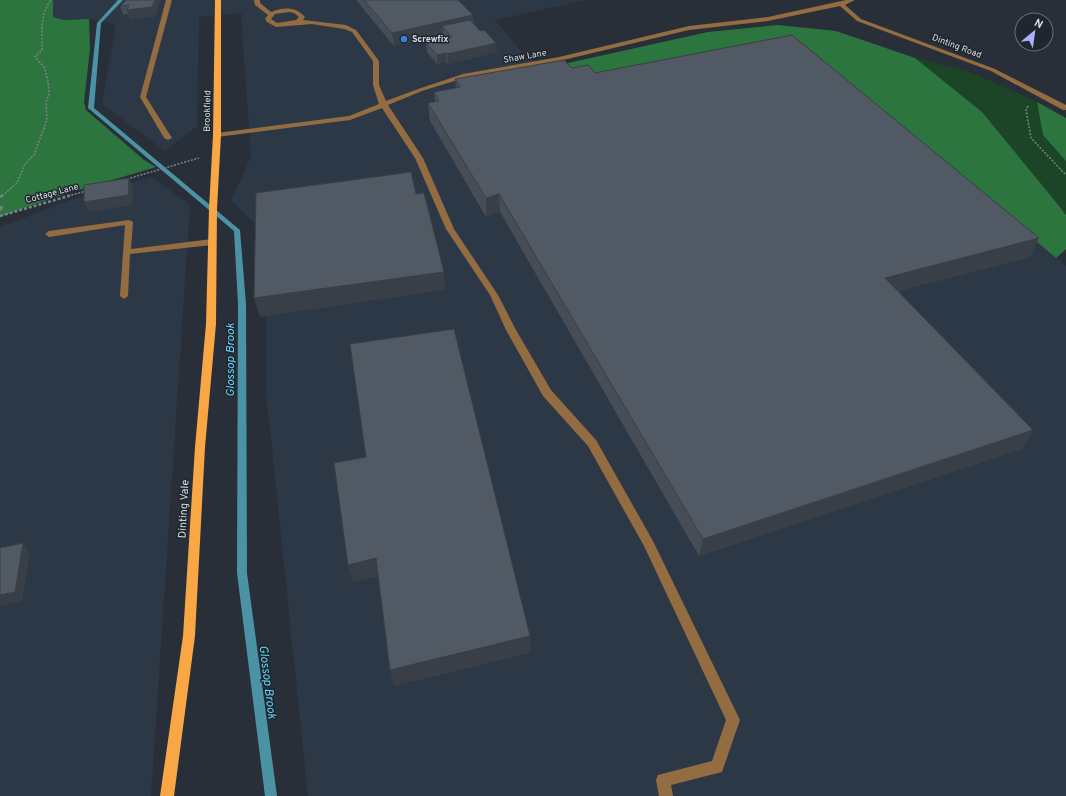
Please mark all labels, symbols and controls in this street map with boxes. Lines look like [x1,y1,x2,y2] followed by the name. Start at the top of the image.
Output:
[1014,12,1054,52] north arrow
[1032,16,1045,32] text: N
[931,32,983,61] street label: Dinting Road
[399,34,409,44] marker: Screwfix
[412,34,448,45] place label: Screwfix
[503,47,548,66] street label: Shaw Lane
[202,90,213,132] street label: Brookfield
[25,181,80,206] street label: Cottage Lane
[223,322,239,397] water label: Glossop Brook
[175,479,193,539] street label: Dinting Vale
[255,644,280,721] water label: Glossop Brook

